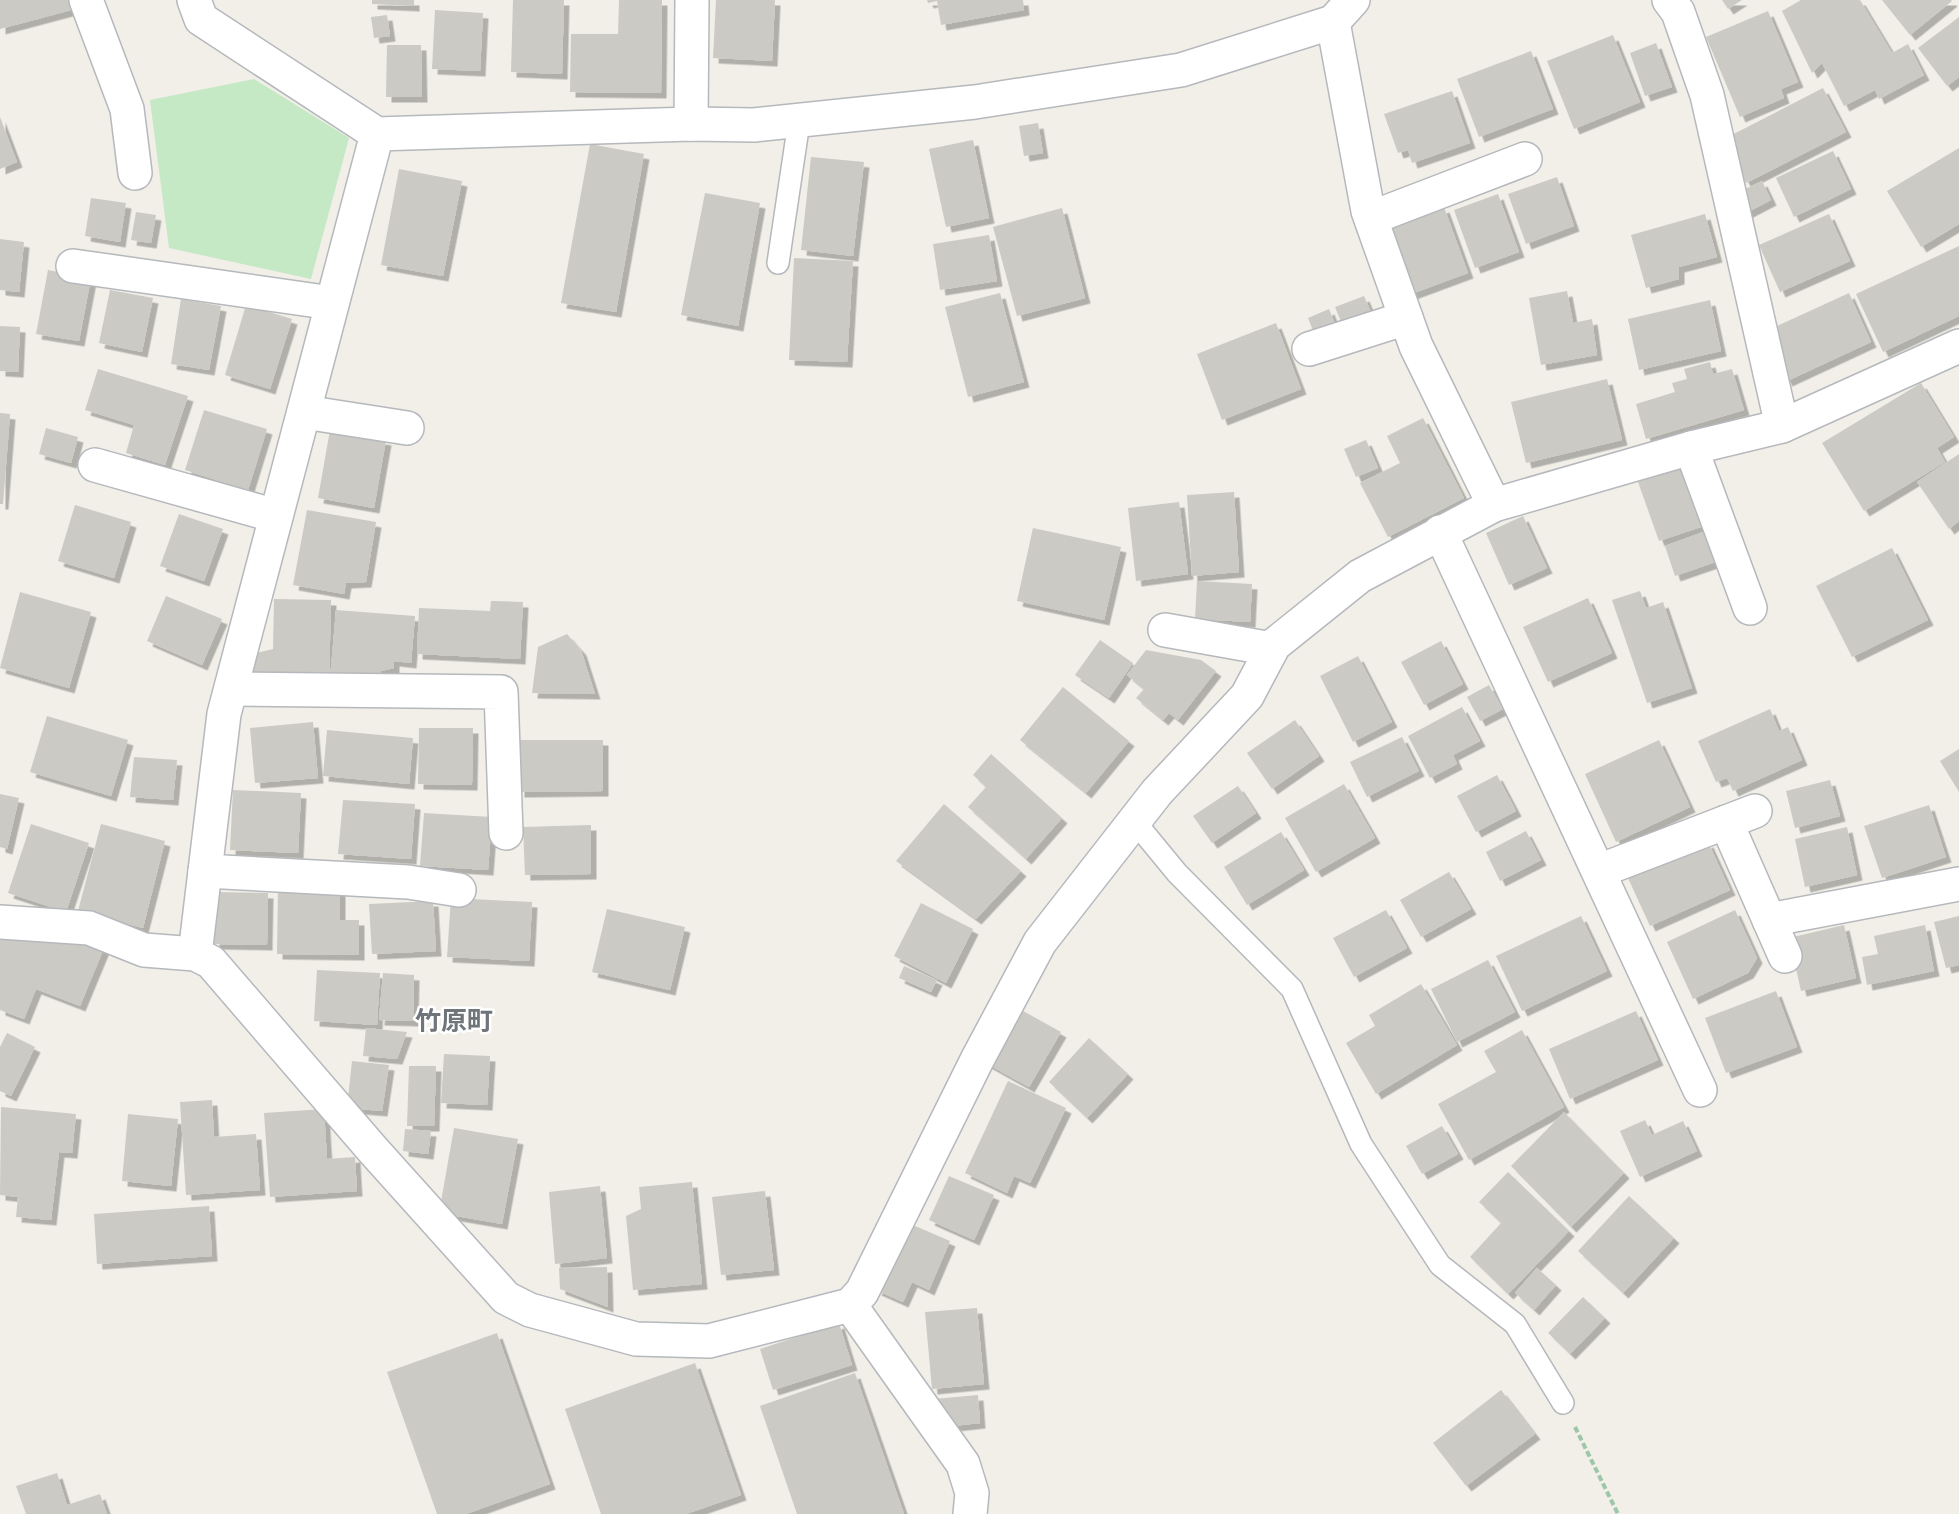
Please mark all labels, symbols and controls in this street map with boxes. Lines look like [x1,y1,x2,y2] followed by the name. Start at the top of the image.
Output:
[415,1004,493,1038] district label: 竹原町

